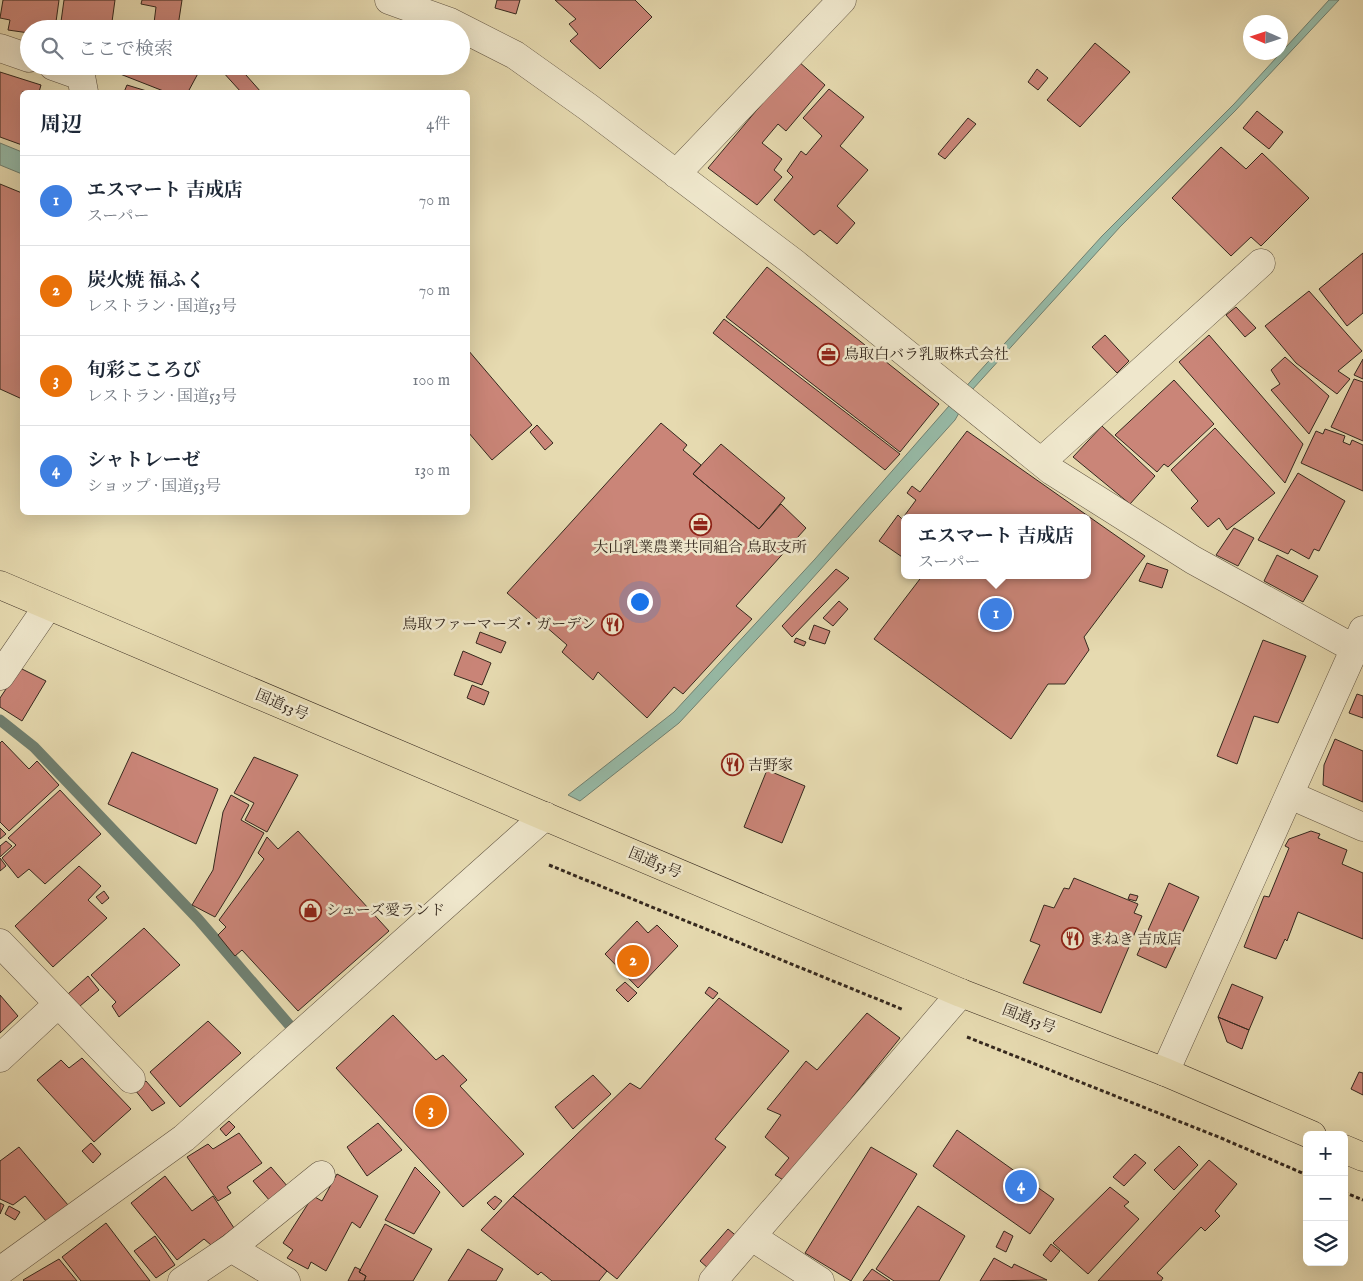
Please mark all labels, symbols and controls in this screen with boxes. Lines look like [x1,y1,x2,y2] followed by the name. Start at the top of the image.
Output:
[1243,15,1288,60] north arrow
[20,20,470,75] search box
[38,34,66,62] icon: search
[78,38,173,62] text: ここで検索
[40,112,82,139] text: 周辺
[426,115,450,135] text: 4件
[87,179,243,203] text: エスマート 吉成店
[53,191,59,211] text: 1
[419,191,450,211] text: 70 m
[87,207,149,227] text: スーパー
[87,269,205,293] text: 炭火焼 福ふく
[52,281,60,301] text: 2
[419,281,450,301] text: 70 m
[87,297,237,317] text: レストラン · 国道53号
[816,342,840,366] office icon: 鳥取白バラ乳販株式会社
[844,345,1009,364] place label: 鳥取白バラ乳販株式会社
[87,359,201,383] text: 旬彩こころび
[53,371,59,391] text: 3
[413,371,450,391] text: 100 m
[87,387,237,407] text: レストラン · 国道53号
[87,449,200,473] text: シャトレーゼ
[52,461,60,481] text: 4
[414,461,450,481] text: 130 m
[87,477,221,497] text: ショップ · 国道53号
[688,512,712,536] office icon: 大山乳業農業共同組合 鳥取支所
[901,514,1091,579] popup
[918,525,1074,549] text: エスマート 吉成店
[593,538,807,557] place label: 大山乳業農業共同組合 鳥取支所
[918,553,981,573] text: スーパー
[627,589,653,615] your location
[980,595,1012,633] pin: 1
[600,612,624,636] restaurant icon: 鳥取ファーマーズ・ガーデン
[402,615,596,634] place label: 鳥取ファーマーズ・ガーデン
[252,685,312,725] street label: 国道53号
[720,753,744,777] restaurant icon: 吉野家
[748,756,793,775] place label: 吉野家
[625,843,685,883] street label: 国道53号
[298,898,322,922] shop icon: シューズ愛ランド
[326,901,445,920] place label: シューズ愛ランド
[1061,927,1085,951] restaurant icon: まねき 吉成店
[1089,930,1182,949] place label: まねき 吉成店
[617,942,649,980] pin: 2
[999,1000,1059,1038] street label: 国道53号
[415,1092,447,1130] pin: 3
[1303,1131,1348,1266] map controls
[1303,1131,1348,1176] button: +
[1005,1167,1037,1205] pin: 4
[1303,1176,1348,1221] button: −
[1303,1221,1348,1266] button: layers

